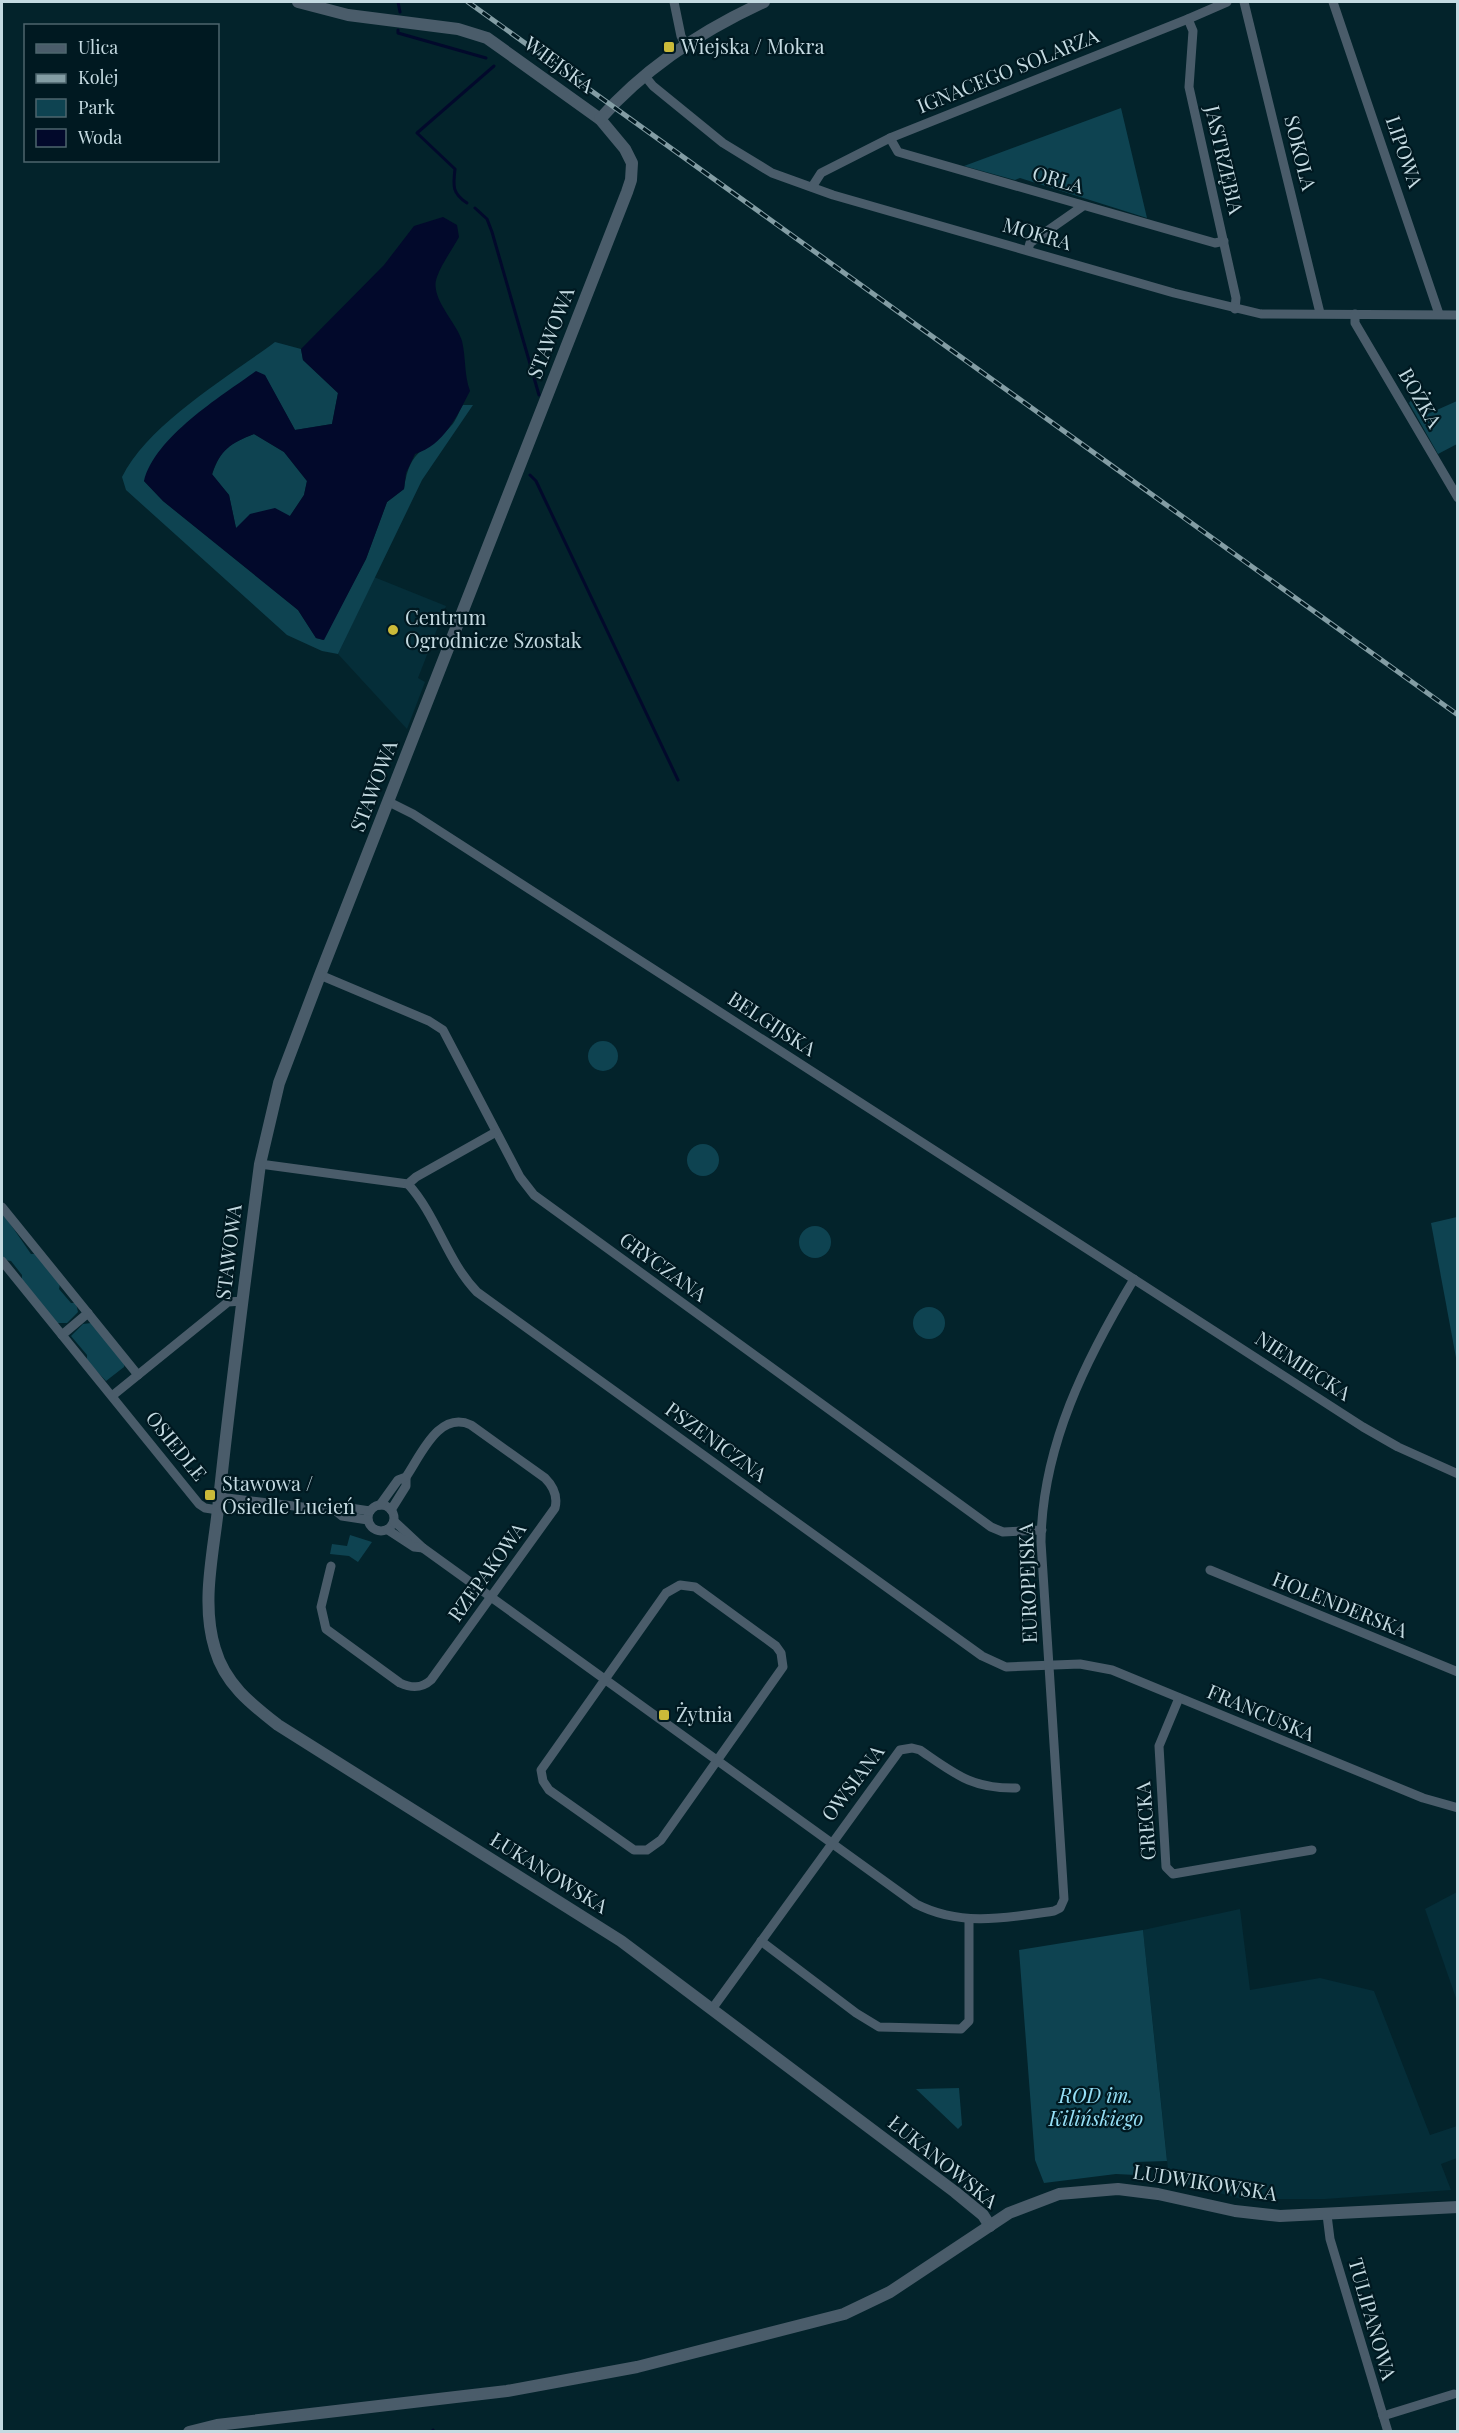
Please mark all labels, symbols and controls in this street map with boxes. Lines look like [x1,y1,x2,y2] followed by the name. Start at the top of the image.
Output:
[913,21,1103,118] street label: IGNACEGO SOLARZA
[24,24,219,162] legend
[519,29,601,98] street label: WIEJSKA
[680,32,825,59] place label: Wiejska / Mokra
[78,35,118,59] text: Ulica
[662,40,676,54] marker: Wiejska / Mokra
[78,65,118,89] text: Kolej
[78,95,115,119] text: Park
[1200,102,1251,217] street label: JASTRZĘBIA
[1279,112,1324,193] street label: SOKOLA
[1381,112,1430,191] street label: LIPOWA
[77,125,122,149] text: Woda
[1030,158,1088,199] street label: ORLA
[1000,210,1075,255] street label: MOKRA
[520,283,580,382] street label: STAWOWA
[1393,362,1449,432] street label: BOŻKA
[405,603,582,653] place label: Centrum Ogrodnicze Szostak
[386,623,400,637] marker: Centrum Ogrodnicze Szostak
[343,736,403,835] street label: STAWOWA
[723,984,822,1062] street label: BELGIJSKA
[208,1202,247,1301] street label: STAWOWA
[615,1225,713,1307] street label: GRYCZANA
[1251,1324,1357,1406] street label: NIEMIECKA
[661,1395,773,1487] street label: PSZENICZNA
[141,1404,214,1486] street label: OSIEDLE
[222,1469,355,1519] place label: Stawowa / Osiedle Lucień
[203,1488,217,1502] marker: Stawowa / Osiedle Lucień
[441,1516,531,1626] street label: RZEPAKOWA
[1011,1522,1042,1644] street label: EUROPEJSKA
[1269,1564,1413,1643] street label: HOLENDERSKA
[1204,1677,1320,1747] street label: FRANCUSKA
[676,1700,733,1727] place label: Żytnia
[657,1708,671,1722] marker: Żytnia
[814,1738,890,1826] street label: OWSIANA
[1128,1781,1161,1861] street label: GRECKA
[486,1825,614,1919] street label: ŁUKANOWSKA
[1048,2081,1143,2131] park label: ROD im. Kilińskiego
[883,2108,1005,2214] street label: ŁUKANOWSKA
[1131,2157,1280,2206] street label: LUDWIKOWSKA
[1343,2254,1404,2383] street label: TULIPANOWA

